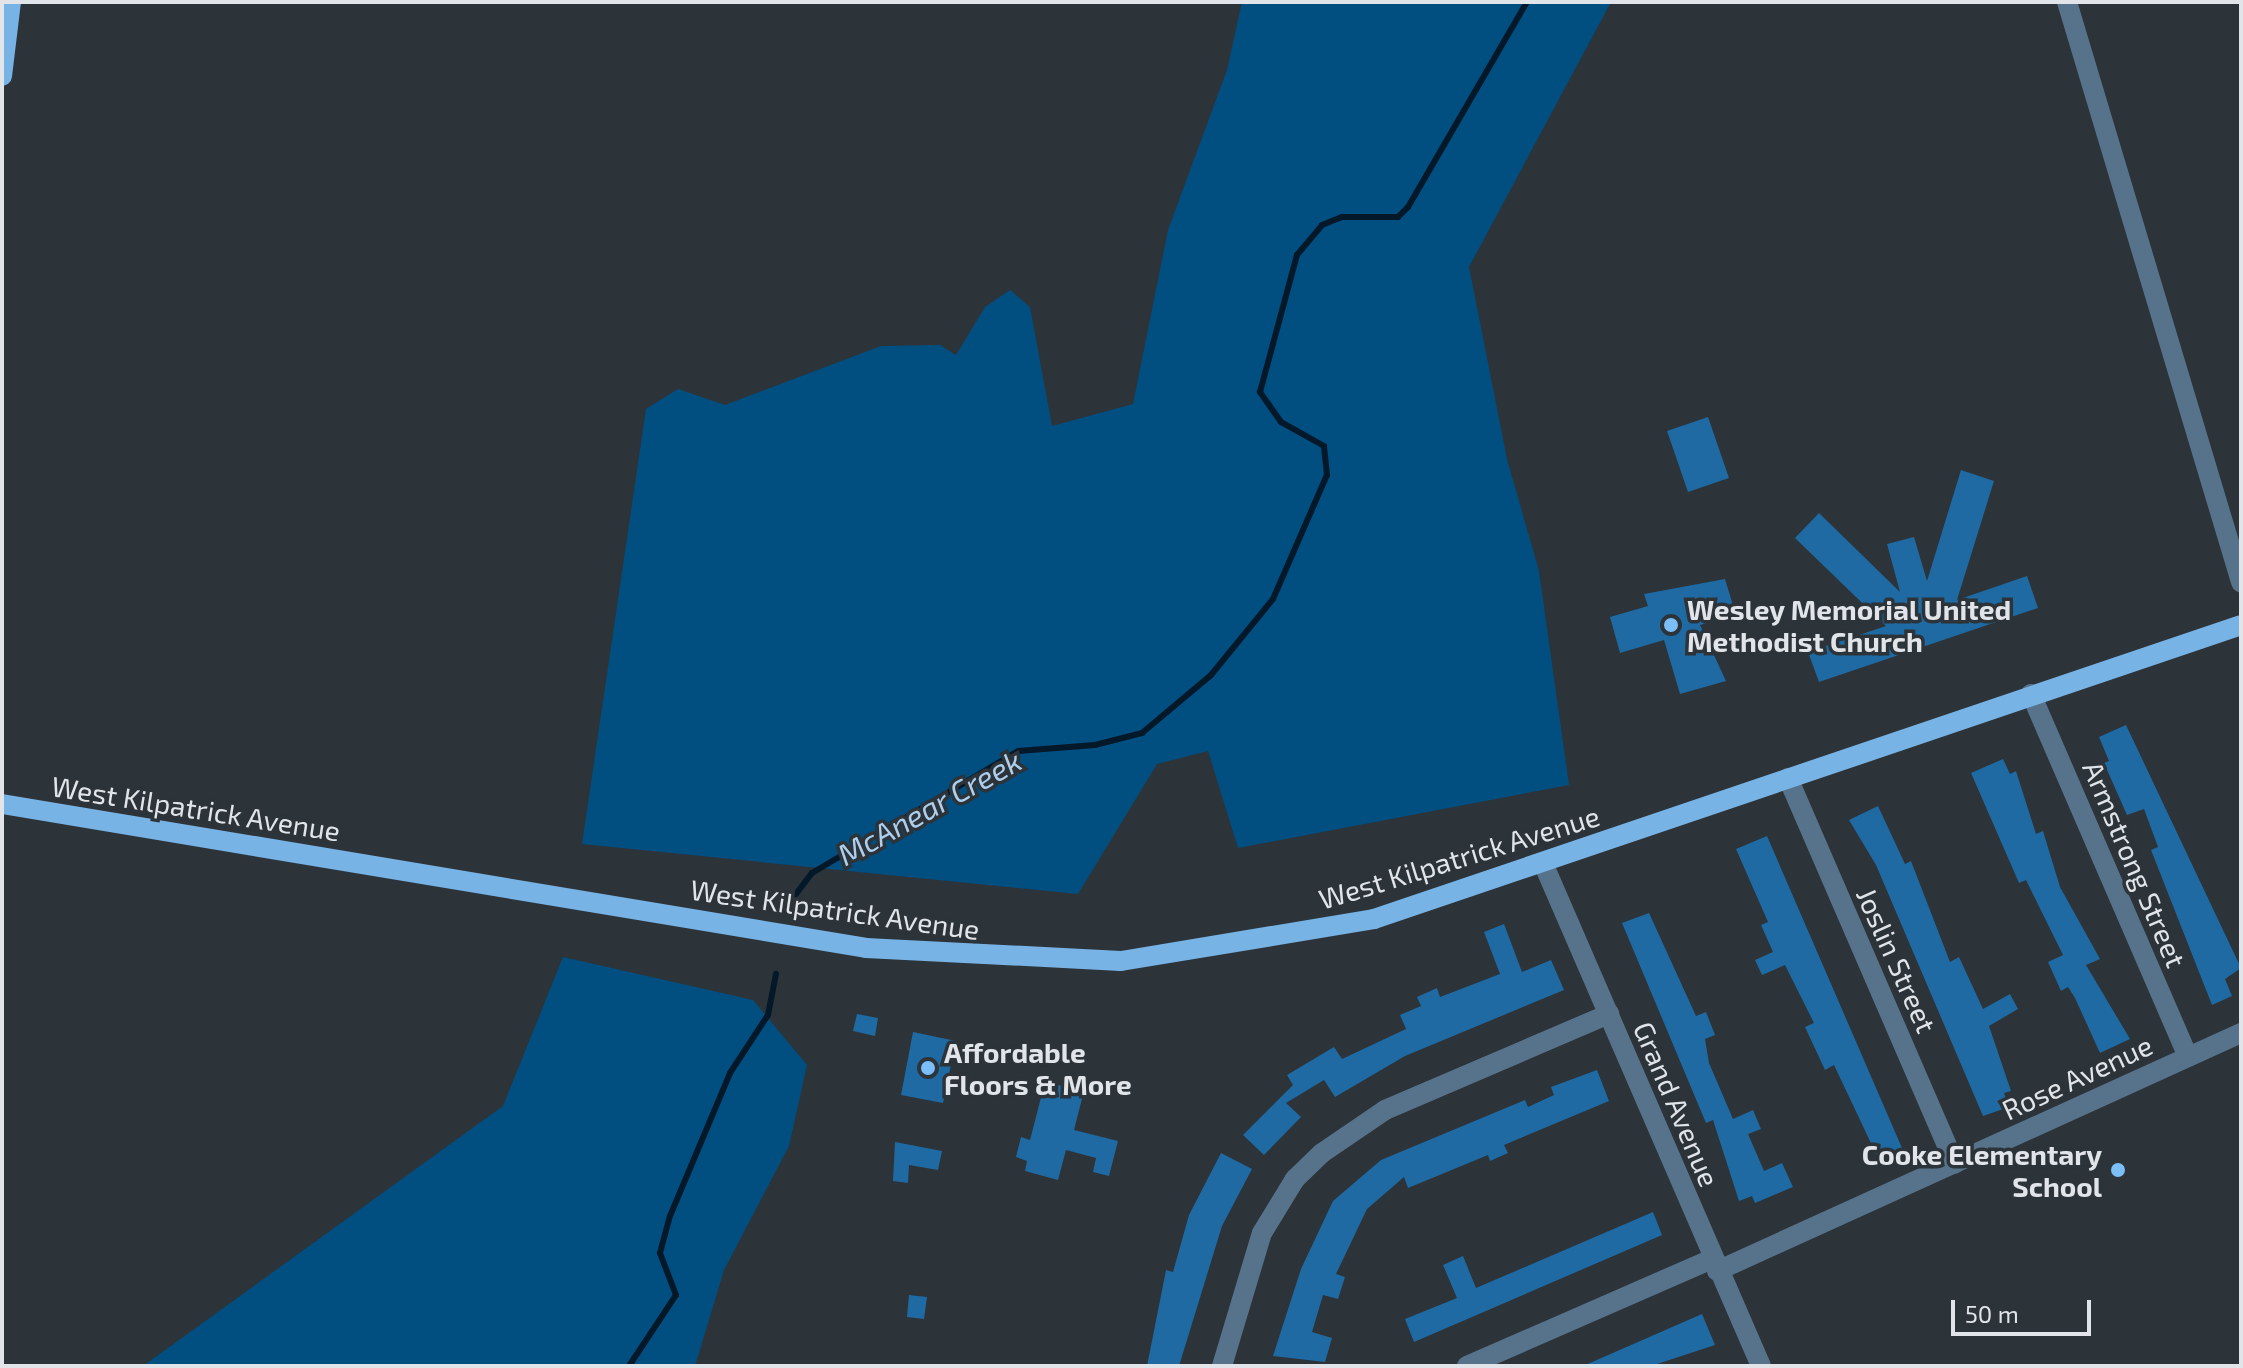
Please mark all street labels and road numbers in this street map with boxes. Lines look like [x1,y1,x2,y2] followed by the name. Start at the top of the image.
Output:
[2076,756,2194,972] street label: Armstrong Street
[49,769,343,847] street label: West Kilpatrick Avenue
[1314,798,1604,916] street label: West Kilpatrick Avenue
[688,872,982,946] street label: West Kilpatrick Avenue
[1850,882,1944,1038] street label: Joslin Street
[1627,1016,1727,1192] street label: Grand Avenue
[1996,1027,2158,1127] street label: Rose Avenue

